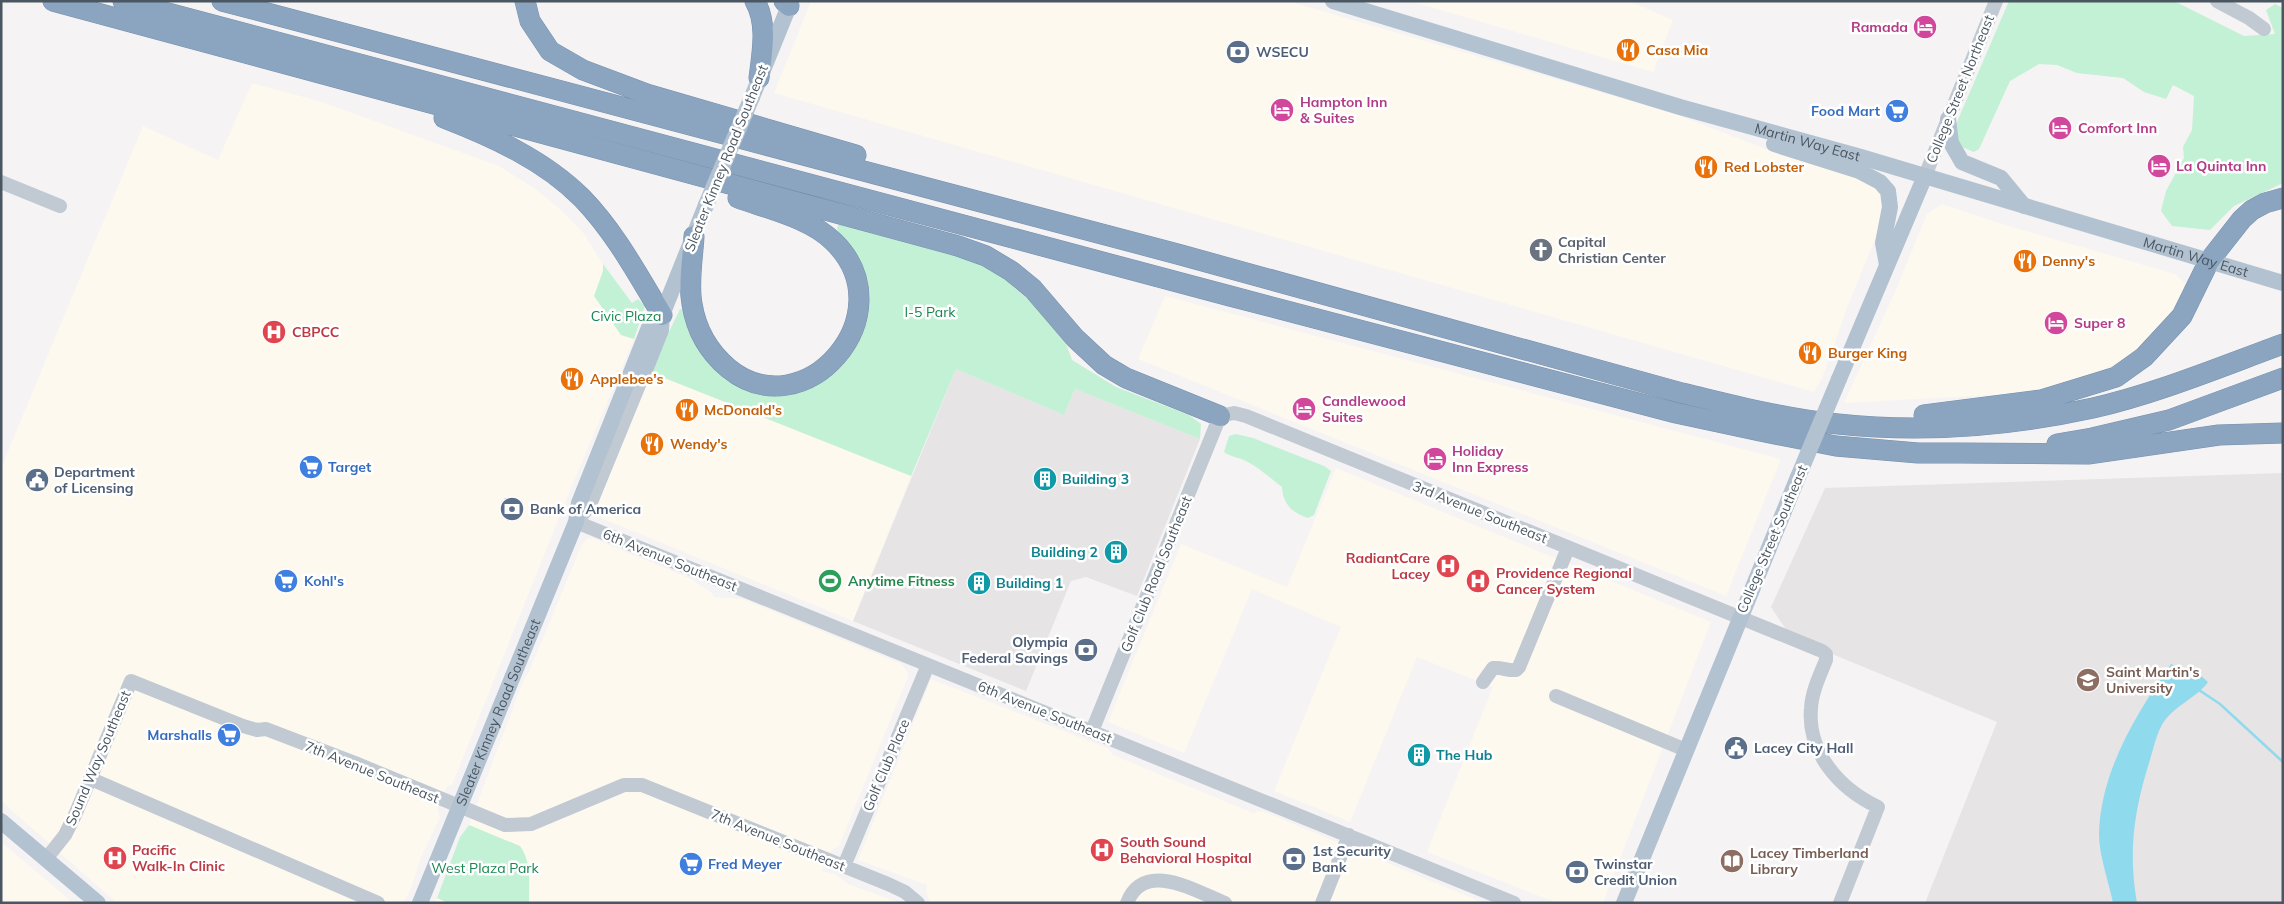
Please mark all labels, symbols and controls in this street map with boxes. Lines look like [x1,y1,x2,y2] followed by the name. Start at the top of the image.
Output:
[1922,12,1998,166] street label: College Street Northeast
[1912,14,1938,40] hotel icon: Ramada
[1851,18,1908,36] place label: Ramada
[1615,37,1641,63] restaurant icon: Casa Mia
[1225,39,1251,65] bank icon: WSECU
[1646,41,1708,59] place label: Casa Mia
[1256,43,1309,61] place label: WSECU
[680,62,772,254] street label: Sleater Kinney Road Southeast
[1300,93,1387,127] place label: Hampton Inn & Suites
[1269,97,1295,123] hotel icon: Hampton Inn & Suites
[1884,98,1910,124] supermarket icon: Food Mart
[1811,102,1881,120] place label: Food Mart
[2047,115,2073,141] hotel icon: Comfort Inn
[1753,119,1862,165] street label: Martin Way East
[2078,119,2157,137] place label: Comfort Inn
[2146,153,2172,179] hotel icon: La Quinta Inn
[1693,154,1719,180] restaurant icon: Red Lobster
[2176,157,2267,175] place label: La Quinta Inn
[1724,158,1804,176] place label: Red Lobster
[1558,233,1666,267] place label: Capital Christian Center
[2141,233,2250,281] street label: Martin Way East
[1528,237,1554,263] church icon: Capital Christian Center
[2012,248,2038,274] restaurant icon: Denny's
[2042,252,2095,270] place label: Denny's
[904,303,956,321] park label: I-5 Park
[591,307,661,325] park label: Civic Plaza
[2043,310,2069,336] hotel icon: Super 8
[2074,314,2125,332] place label: Super 8
[261,319,287,345] hospital icon: CBPCC
[292,323,339,341] place label: CBPCC
[1797,340,1823,366] restaurant icon: Burger King
[1828,344,1907,362] place label: Burger King
[559,366,585,392] restaurant icon: Applebee's
[590,370,664,388] place label: Applebee's
[1322,392,1406,426] place label: Candlewood Suites
[1291,396,1317,422] hotel icon: Candlewood Suites
[674,397,700,423] restaurant icon: McDonald's
[704,401,782,419] place label: McDonald's
[639,431,665,457] restaurant icon: Wendy's
[670,435,728,453] place label: Wendy's
[1452,442,1528,476] place label: Holiday Inn Express
[1422,446,1448,472] hotel icon: Holiday Inn Express
[298,454,324,480] supermarket icon: Target
[328,458,372,476] place label: Target
[1733,462,1811,616] street label: College Street Southeast
[54,463,136,497] place label: Department of Licensing
[1032,466,1058,492] building icon: Building 3
[24,467,50,493] public building icon: Department of Licensing
[1062,470,1129,488] place label: Building 3
[1410,477,1550,547] street label: 3rd Avenue Southeast
[1116,493,1196,655] street label: Golf Club Road Southeast
[499,496,525,522] bank icon: Bank of America
[530,500,641,518] place label: Bank of America
[600,525,740,595] street label: 6th Avenue Southeast
[1103,539,1129,565] building icon: Building 2
[1031,543,1098,561] place label: Building 2
[1346,549,1430,583] place label: RadiantCare Lacey
[1435,553,1461,579] hospital icon: RadiantCare Lacey
[1496,564,1632,598] place label: Providence Regional Cancer System
[273,568,299,594] supermarket icon: Kohl's
[817,568,843,594] sports icon: Anytime Fitness
[1465,568,1491,594] hospital icon: Providence Regional Cancer System
[966,570,992,596] building icon: Building 1
[304,572,344,590] place label: Kohl's
[848,572,955,590] place label: Anytime Fitness
[996,574,1063,592] place label: Building 1
[452,616,544,808] street label: Sleater Kinney Road Southeast
[962,633,1068,667] place label: Olympia Federal Savings
[1073,637,1099,663] bank icon: Olympia Federal Savings
[2106,663,2200,697] place label: Saint Martin's University
[2075,667,2101,693] school or university icon: Saint Martin's University
[975,677,1115,747] street label: 6th Avenue Southeast
[61,688,135,828] street label: Sound Way Southeast
[859,716,913,814] street label: Golf Club Place
[216,722,242,748] supermarket icon: Marshalls
[147,726,212,744] place label: Marshalls
[1723,735,1749,761] public building icon: Lacey City Hall
[302,737,442,807] street label: 7th Avenue Southeast
[1754,739,1853,757] place label: Lacey City Hall
[1406,742,1432,768] building icon: The Hub
[1436,746,1493,764] place label: The Hub
[708,805,848,875] street label: 7th Avenue Southeast
[1120,833,1252,867] place label: South Sound Behavioral Hospital
[1089,837,1115,863] hospital icon: South Sound Behavioral Hospital
[132,841,225,875] place label: Pacific Walk-In Clinic
[1312,842,1391,876] place label: 1st Security Bank
[1750,844,1869,878] place label: Lacey Timberland Library
[102,845,128,871] hospital icon: Pacific Walk-In Clinic
[1281,846,1307,872] bank icon: 1st Security Bank
[1719,848,1745,874] library icon: Lacey Timberland Library
[678,851,704,877] supermarket icon: Fred Meyer
[708,855,782,873] place label: Fred Meyer
[1594,855,1677,889] place label: Twinstar Credit Union
[431,859,539,877] park label: West Plaza Park
[1564,859,1590,885] bank icon: Twinstar Credit Union

